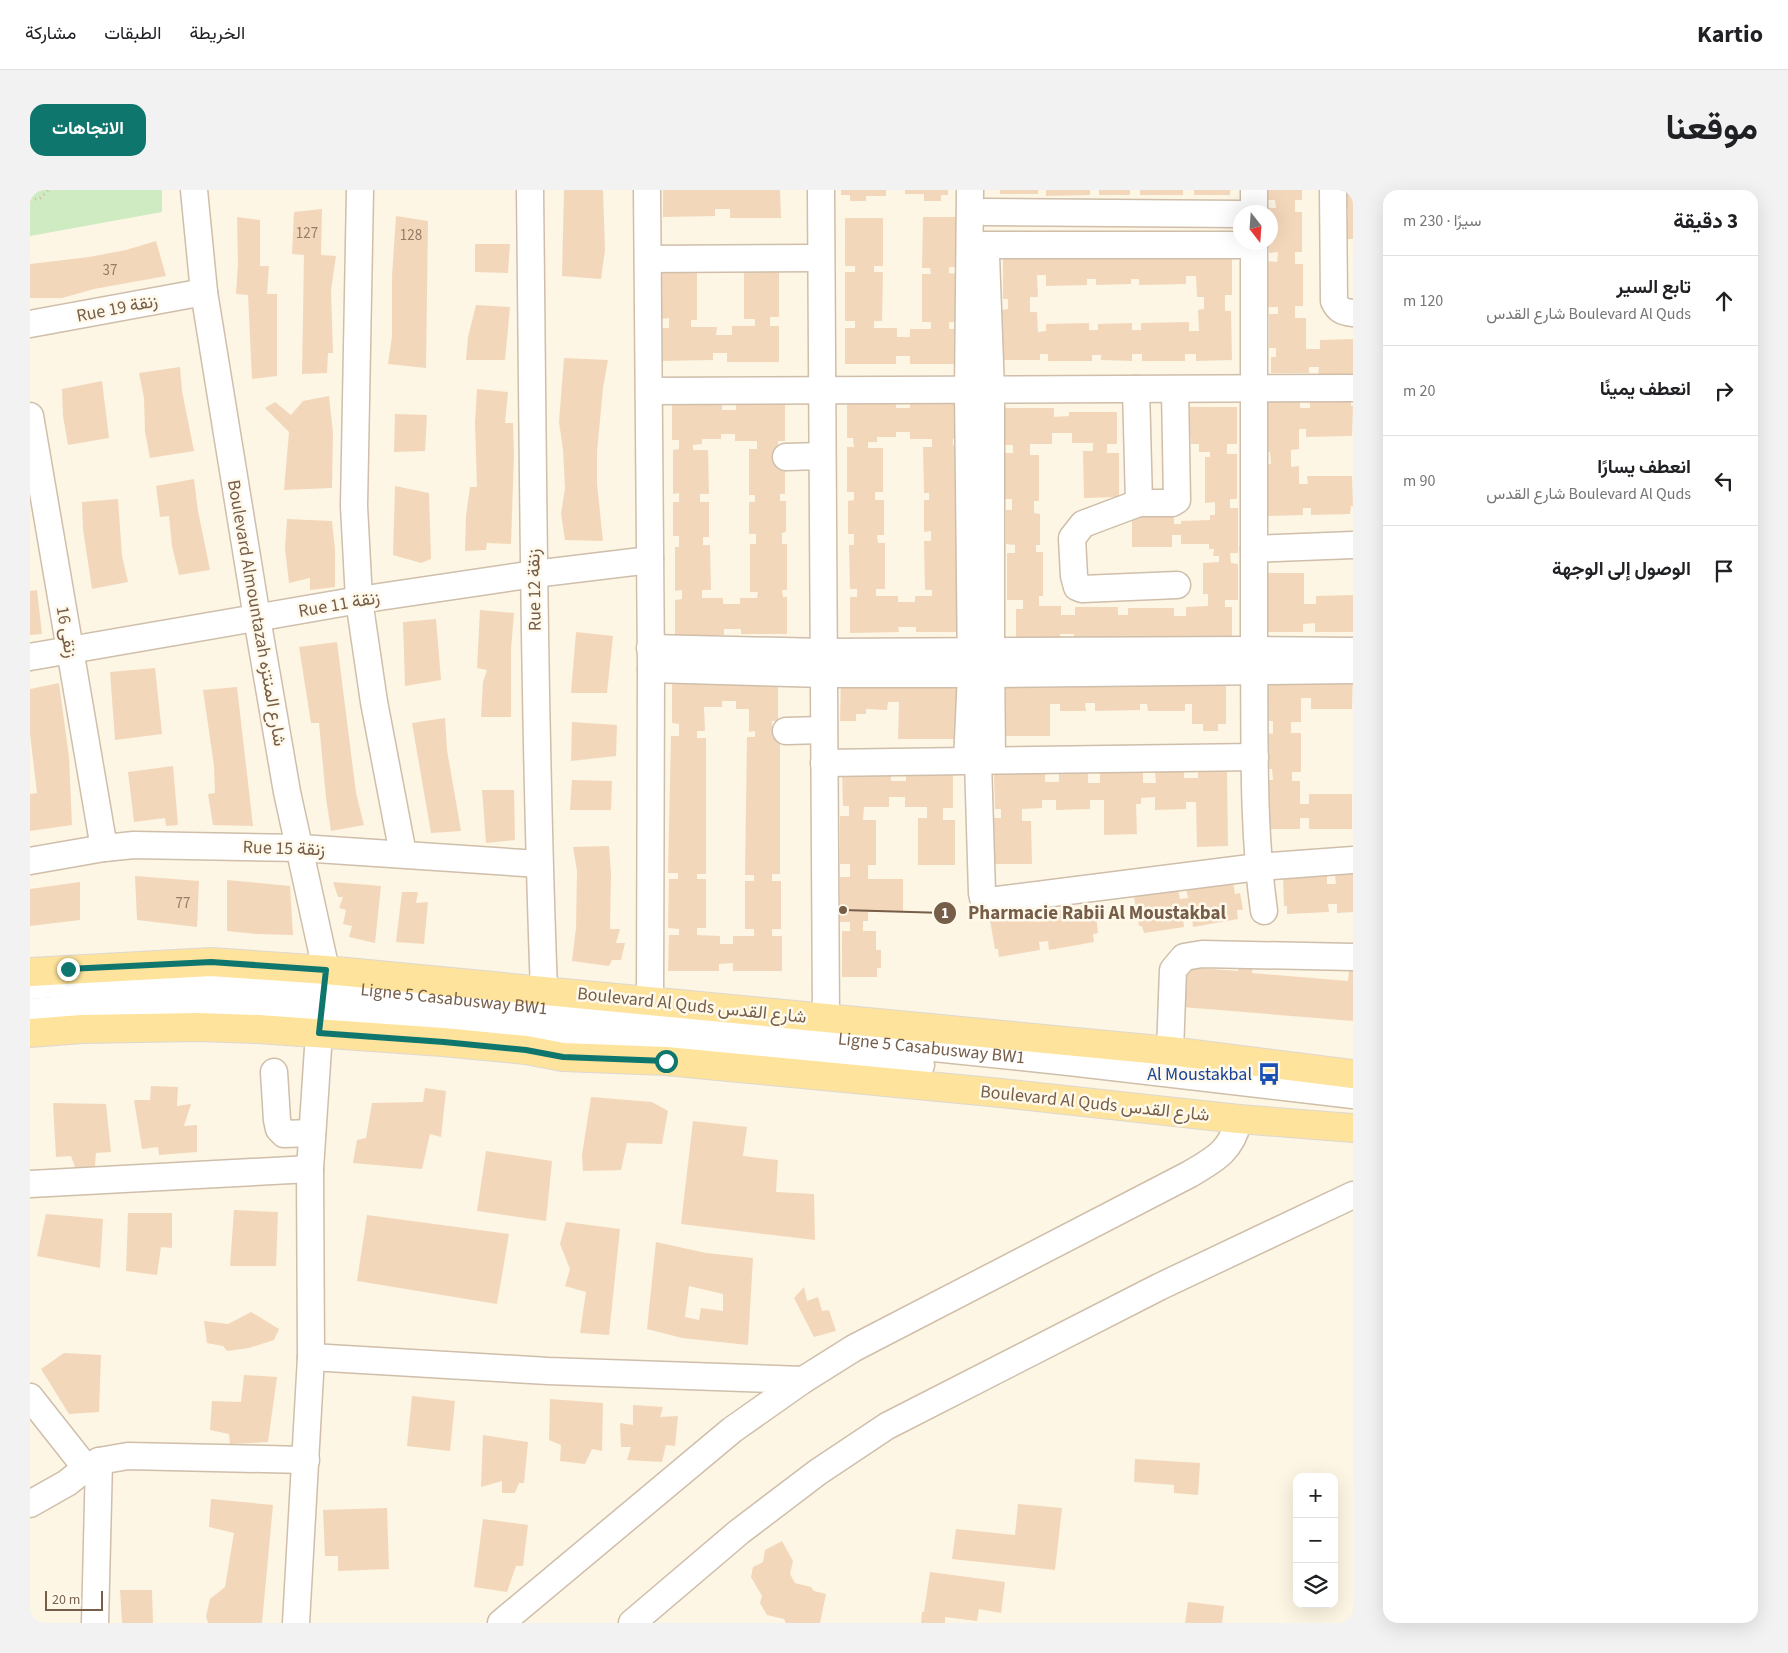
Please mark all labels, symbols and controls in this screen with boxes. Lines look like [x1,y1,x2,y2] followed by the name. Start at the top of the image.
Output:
[1697,17,1763,52] text: Kartio
[25,21,76,46] text: مشاركة
[104,21,161,46] text: الطبقات
[189,21,245,46] text: الخريطة
[1665,103,1758,153] text: موقعنا
[30,104,146,156] button: الاتجاهات
[1233,205,1278,250] north arrow
[1673,206,1738,236] text: 3 دقيقة
[1403,210,1481,232] text: سيرًا · 230 m
[296,223,318,244] house number: 127
[400,225,422,246] house number: 128
[103,260,117,281] house number: 37
[1616,274,1691,301] text: تابع السير
[1710,287,1738,315] icon: ahead
[74,288,160,329] street label: Rue 19 زنقة
[1403,290,1443,312] text: 120 m
[1486,303,1691,325] text: Boulevard Al Quds شارع القدس
[1600,376,1691,403] text: انعطف يمينًا
[1710,377,1738,405] icon: right
[1403,380,1435,402] text: 20 m
[1597,454,1691,481] text: انعطف يسارًا
[1710,467,1738,495] icon: left
[1403,470,1435,492] text: 90 m
[221,478,292,748] street label: Boulevard Almountazah شارع المنتزه
[1486,483,1691,505] text: Boulevard Al Quds شارع القدس
[521,549,548,631] street label: Rue 12 زنقة
[1552,556,1691,583] text: الوصول إلى الوجهة
[1710,557,1738,585] icon: arrive
[296,585,382,624] street label: Rue 11 زنقة
[50,604,83,660] street label: زنقى 16
[242,835,326,862] street label: Rue 15 زنقة
[176,893,190,914] house number: 77
[933,896,1236,930] callout: Pharmacie Rabii Al Moustakbal
[968,900,1227,927] text: Pharmacie Rabii Al Moustakbal
[941,903,949,924] text: 1
[57,958,80,981] route end
[359,977,549,1021] street label: Ligne 5 Casabusway BW1
[576,981,808,1030] street label: Boulevard Al Quds شارع القدس
[837,1026,1026,1070] street label: Ligne 5 Casabusway BW1
[655,1050,678,1073] route start
[1256,1061,1282,1087] bus stop icon: Al Moustakbal
[1147,1062,1252,1087] place label: Al Moustakbal
[979,1079,1211,1128] street label: Boulevard Al Quds شارع القدس
[1293,1473,1338,1608] map controls
[1293,1473,1338,1518] button: +
[1293,1518,1338,1563] button: −
[1293,1563,1338,1608] button: layers
[45,1588,102,1611] scale bar
[52,1590,80,1610] text: 20 m

